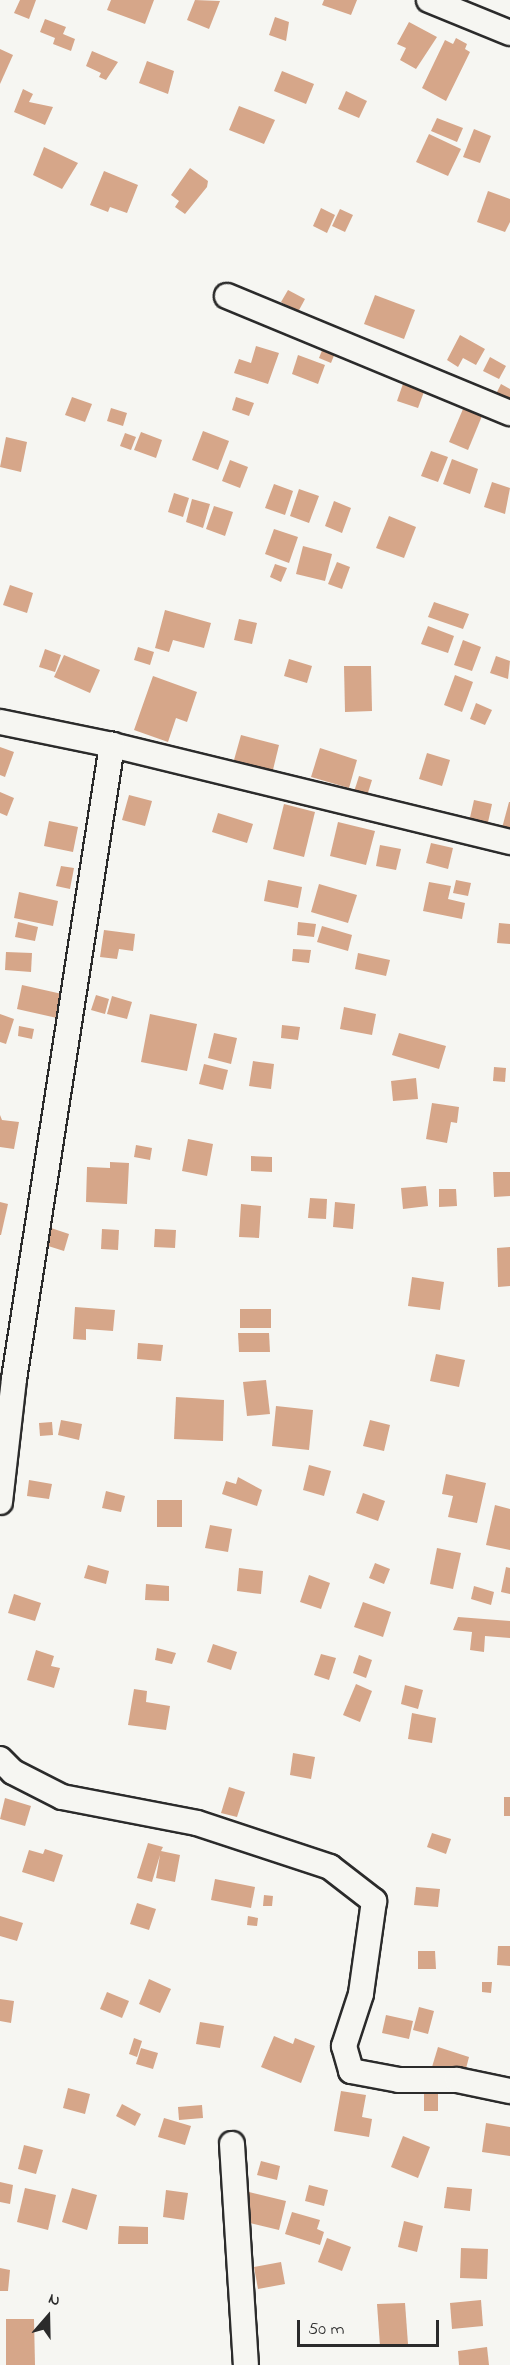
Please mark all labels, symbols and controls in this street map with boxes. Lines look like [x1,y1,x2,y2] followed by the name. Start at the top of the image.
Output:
[18,2287,78,2347] north arrow
[45,2287,63,2313] text: N
[300,2308,442,2346] scale bar
[308,2317,345,2343] text: 50 m

